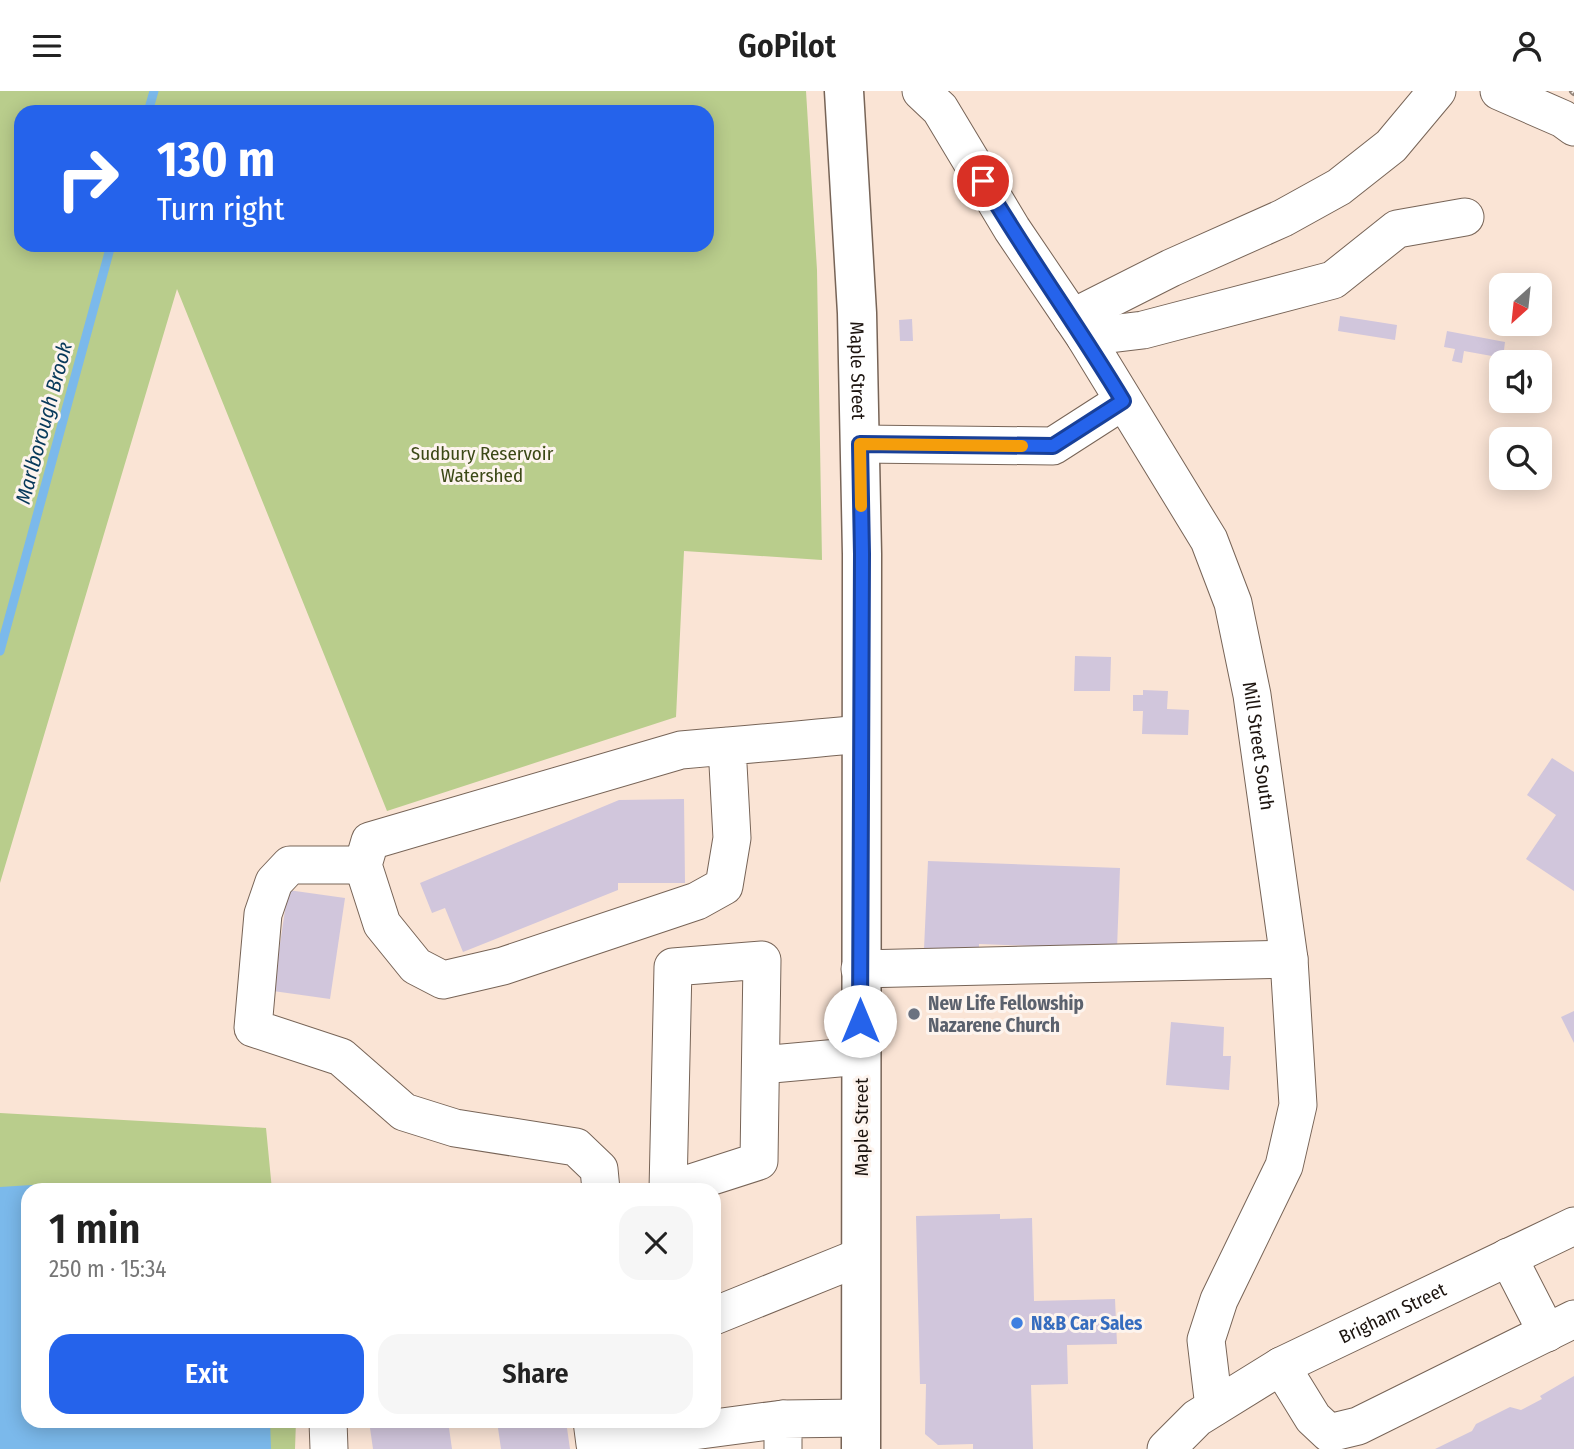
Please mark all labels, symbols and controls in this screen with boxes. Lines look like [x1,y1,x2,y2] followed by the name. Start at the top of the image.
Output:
[28,27,66,65] icon: menu
[738,27,836,65] text: GoPilot
[1508,27,1546,65] icon: person
[157,130,275,189] text: 130 m
[42,133,133,224] icon: right
[953,151,1013,211] pin
[964,162,1002,200] icon: arrive
[157,190,284,228] text: Turn right
[1489,273,1552,336] north arrow
[1489,273,1552,490] map controls
[845,321,870,421] street label: Maple Street
[10,339,78,507] water label: Marlborough Brook
[1489,350,1552,413] button: sound
[1489,427,1552,490] button: search
[411,442,554,487] park label: Sudbury Reservoir Watershed
[1238,680,1279,812] street label: Mill Street South
[823,984,897,1058] position arrow
[928,992,1084,1037] place label: New Life Fellowship Nazarene Church
[906,1006,922,1022] marker: New Life Fellowship Nazarene Church
[850,1077,873,1176] street label: Maple Street
[49,1204,140,1254] text: 1 min
[619,1206,693,1280] button: close
[49,1255,166,1283] text: 250 m · 15:34
[1335,1278,1451,1349] street label: Brigham Street
[1031,1312,1143,1335] place label: N&B Car Sales
[1009,1315,1025,1331] marker: N&B Car Sales
[49,1334,364,1414] button: Exit
[378,1334,693,1414] button: Share

